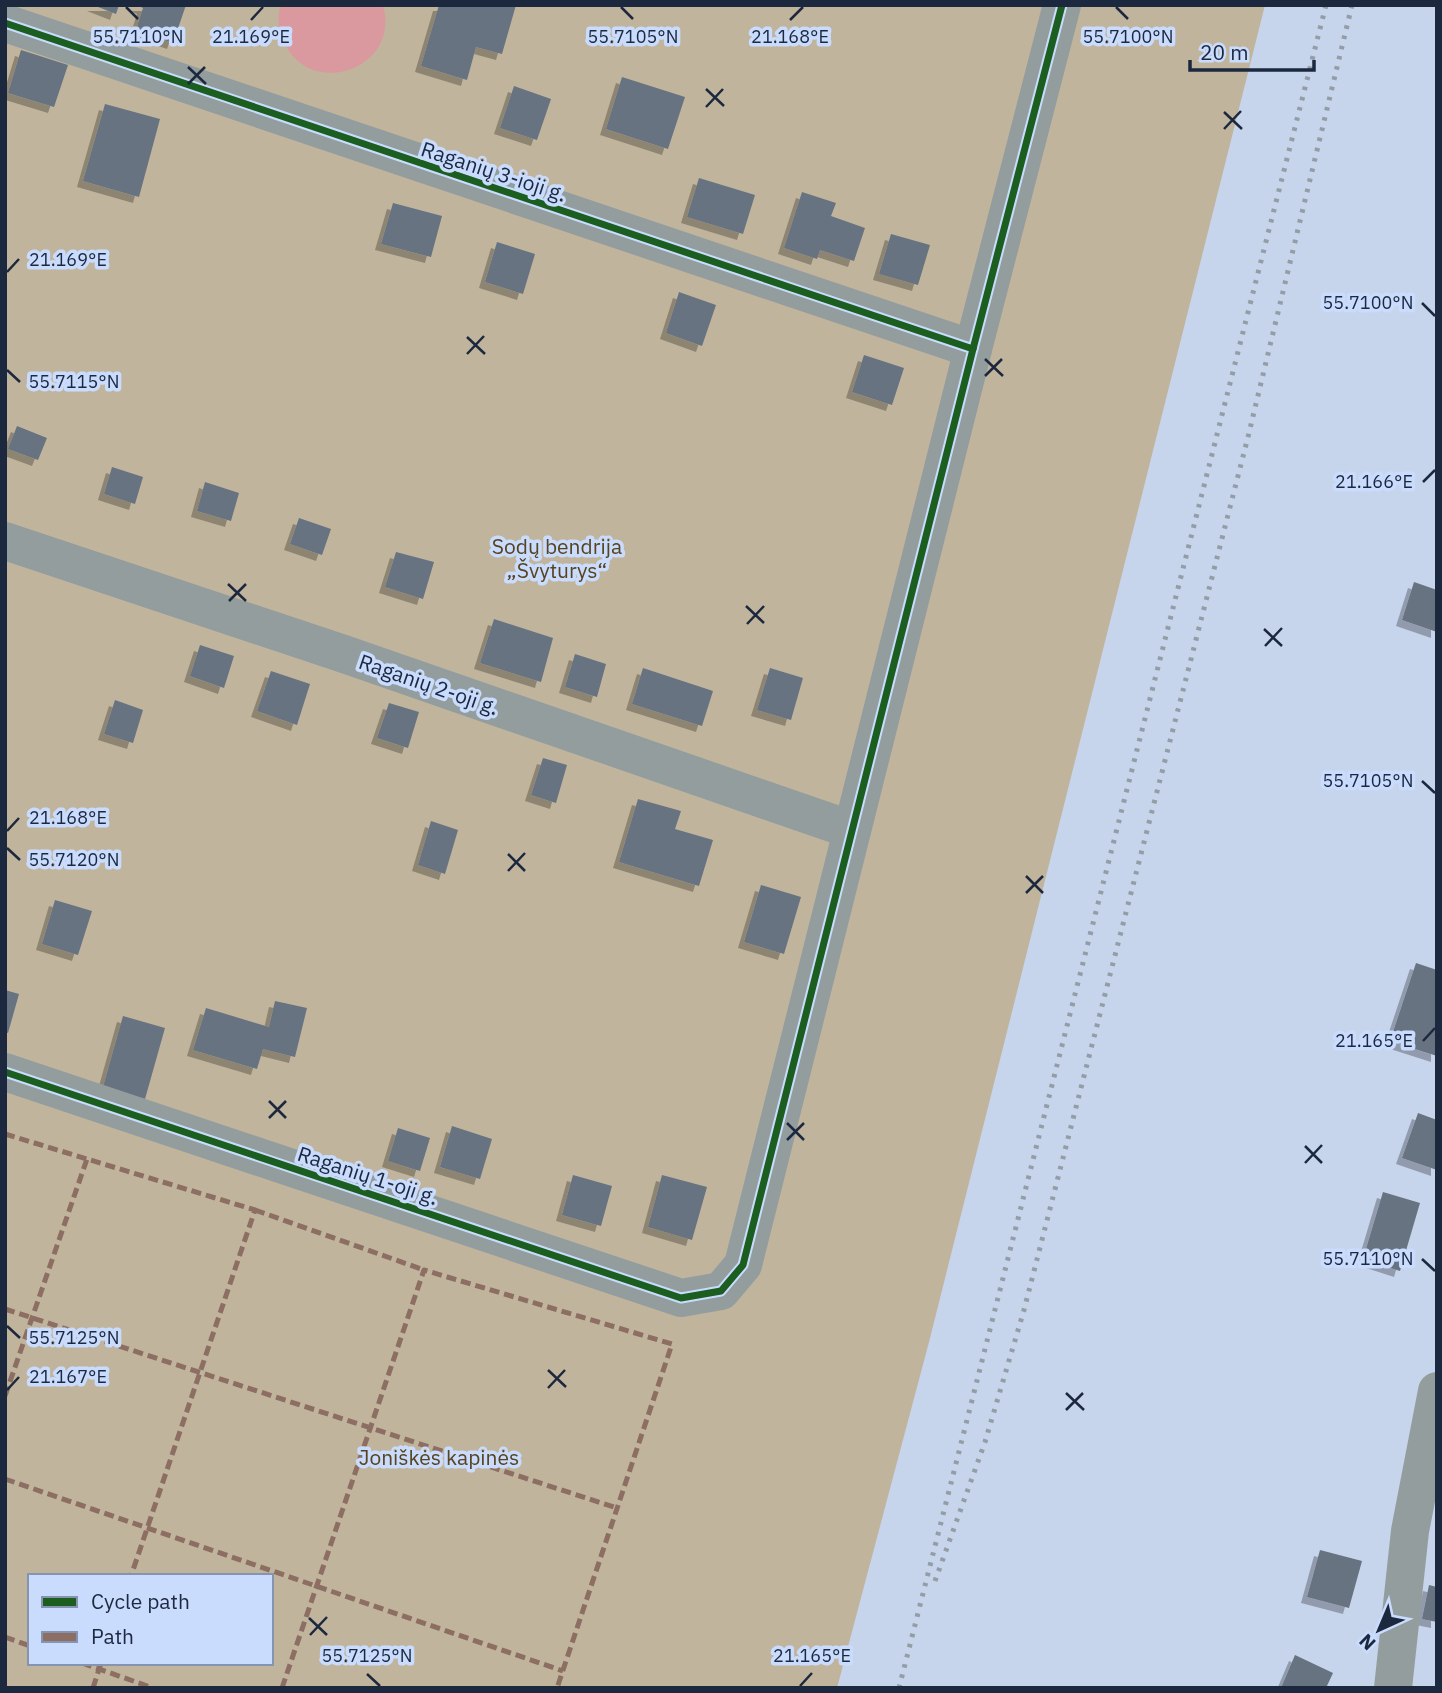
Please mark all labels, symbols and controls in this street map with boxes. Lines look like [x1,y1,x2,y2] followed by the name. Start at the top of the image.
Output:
[93,25,183,48] text: 55.7110°N
[212,25,290,48] text: 21.169°E
[588,25,678,48] text: 55.7105°N
[751,25,829,48] text: 21.168°E
[1083,25,1173,48] text: 55.7100°N
[1190,28,1314,72] scale bar
[1200,38,1249,66] text: 20 m
[418,134,570,208] street label: Raganių 3-ioji g.
[29,248,107,271] text: 21.169°E
[1323,291,1413,314] text: 55.7100°N
[29,370,119,393] text: 55.7115°N
[1335,470,1413,493] text: 21.166°E
[492,532,622,584] park label: Sodų bendrija „Švyturys“
[355,647,503,721] street label: Raganių 2-oji g.
[1323,769,1413,792] text: 55.7105°N
[29,806,107,829] text: 21.168°E
[29,848,119,871] text: 55.7120°N
[1335,1029,1413,1052] text: 21.165°E
[294,1139,442,1211] street label: Raganių 1-oji g.
[1323,1247,1413,1270] text: 55.7110°N
[29,1326,119,1349] text: 55.7125°N
[29,1365,107,1388] text: 21.167°E
[359,1443,519,1471] park label: Joniškės kapinės
[28,1574,273,1665] legend
[91,1587,190,1615] text: Cycle path
[1344,1595,1414,1665] north arrow
[91,1622,134,1650] text: Path
[1354,1629,1380,1656] text: N
[322,1644,412,1667] text: 55.7125°N
[773,1644,851,1667] text: 21.165°E

